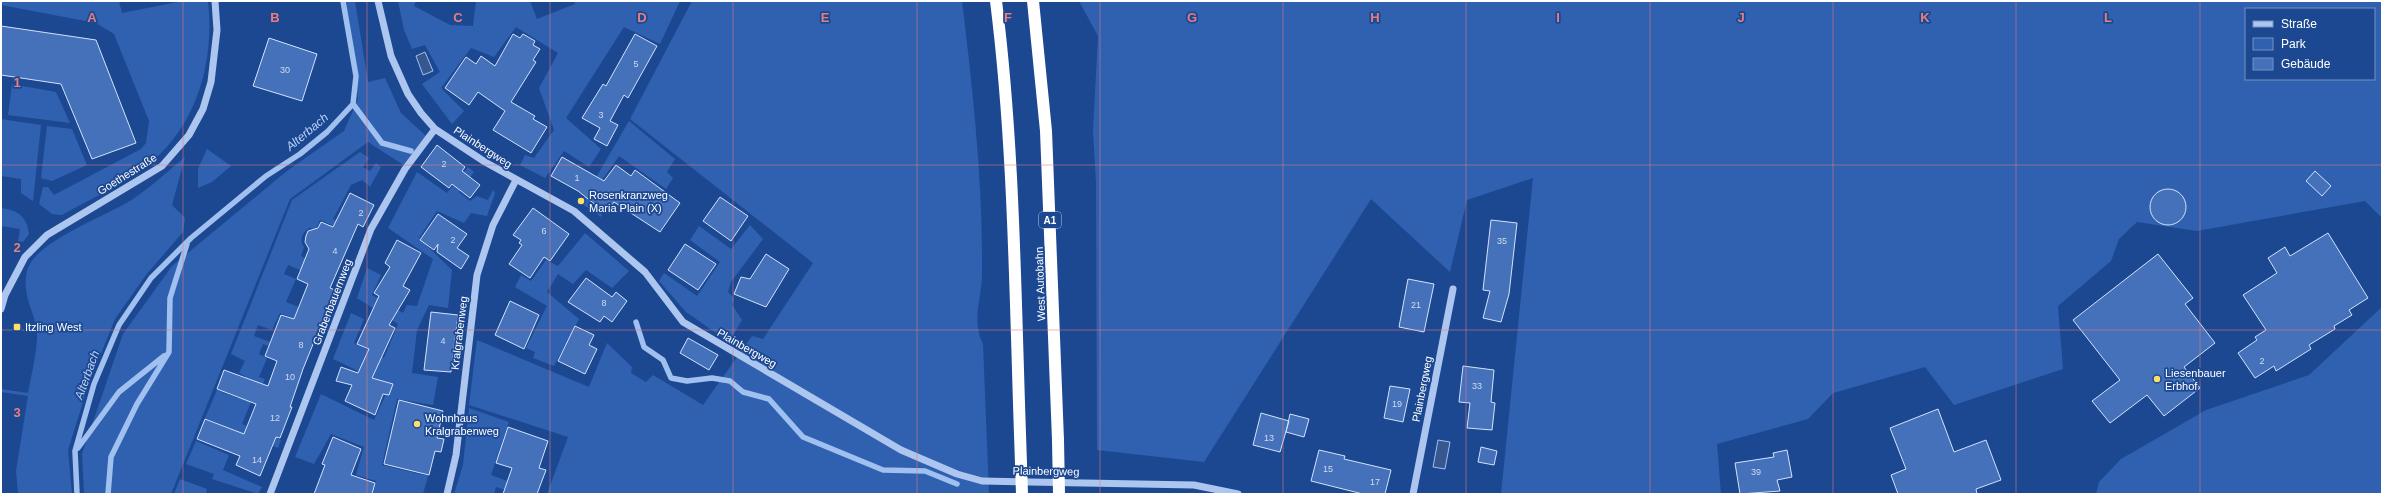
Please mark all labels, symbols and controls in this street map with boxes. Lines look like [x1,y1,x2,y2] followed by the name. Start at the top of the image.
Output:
[2245,8,2375,80] legend
[87,10,97,25] text: A
[270,10,280,25] text: B
[453,10,463,25] text: C
[637,10,647,25] text: D
[821,10,830,25] text: E
[1004,10,1012,25] text: F
[1187,10,1197,25] text: G
[1370,10,1380,25] text: H
[1556,10,1560,25] text: I
[1737,10,1745,25] text: J
[1920,10,1930,25] text: K
[2104,10,2112,25] text: L
[2281,17,2317,31] text: Straße
[2281,37,2307,51] text: Park
[2281,57,2331,71] text: Gebäude
[633,59,639,69] house number: 5
[280,65,290,75] house number: 30
[13,75,21,90] text: 1
[282,110,331,154] water label: Alterbach
[598,110,604,120] house number: 3
[452,124,514,170] street label: Plainbergweg
[95,151,159,197] street label: Goethestraße
[441,159,447,169] house number: 2
[574,173,580,183] house number: 1
[589,189,668,214] place label: Rosenkranzweg Maria Plain (X)
[576,196,586,206] marker: Rosenkranzweg Maria Plain (X)
[358,208,364,218] house number: 2
[1039,212,1061,228] road number: A1
[541,226,547,236] house number: 6
[450,235,456,245] house number: 2
[1497,236,1507,246] house number: 35
[13,240,21,255] text: 2
[332,246,338,256] house number: 4
[1033,247,1047,321] street label: West Autobahn
[310,257,354,347] street label: Grabenbauernweg
[449,296,469,370] street label: Kralgrabenweg
[601,298,607,308] house number: 8
[1411,300,1421,310] house number: 21
[25,321,82,333] place label: Itzling West
[12,322,22,332] marker: Itzling West
[715,326,779,370] street label: Plainbergweg
[440,336,446,346] house number: 4
[298,340,304,350] house number: 8
[71,348,102,402] water label: Alterbach
[1410,355,1434,423] street label: Plainbergweg
[2259,356,2265,366] house number: 2
[2165,367,2226,392] place label: Liesenbauer Erbhof
[285,372,295,382] house number: 10
[2152,374,2162,384] marker: Liesenbauer Erbhof
[1472,381,1482,391] house number: 33
[1392,399,1402,409] house number: 19
[13,405,21,420] text: 3
[425,412,499,437] place label: Wohnhaus Kralgrabenweg
[270,413,280,423] house number: 12
[412,419,422,429] marker: Wohnhaus Kralgrabenweg
[1264,433,1274,443] house number: 13
[252,455,262,465] house number: 14
[1013,464,1079,478] street label: Plainbergweg
[1323,464,1333,474] house number: 15
[1751,467,1761,477] house number: 39
[1370,477,1380,487] house number: 17

